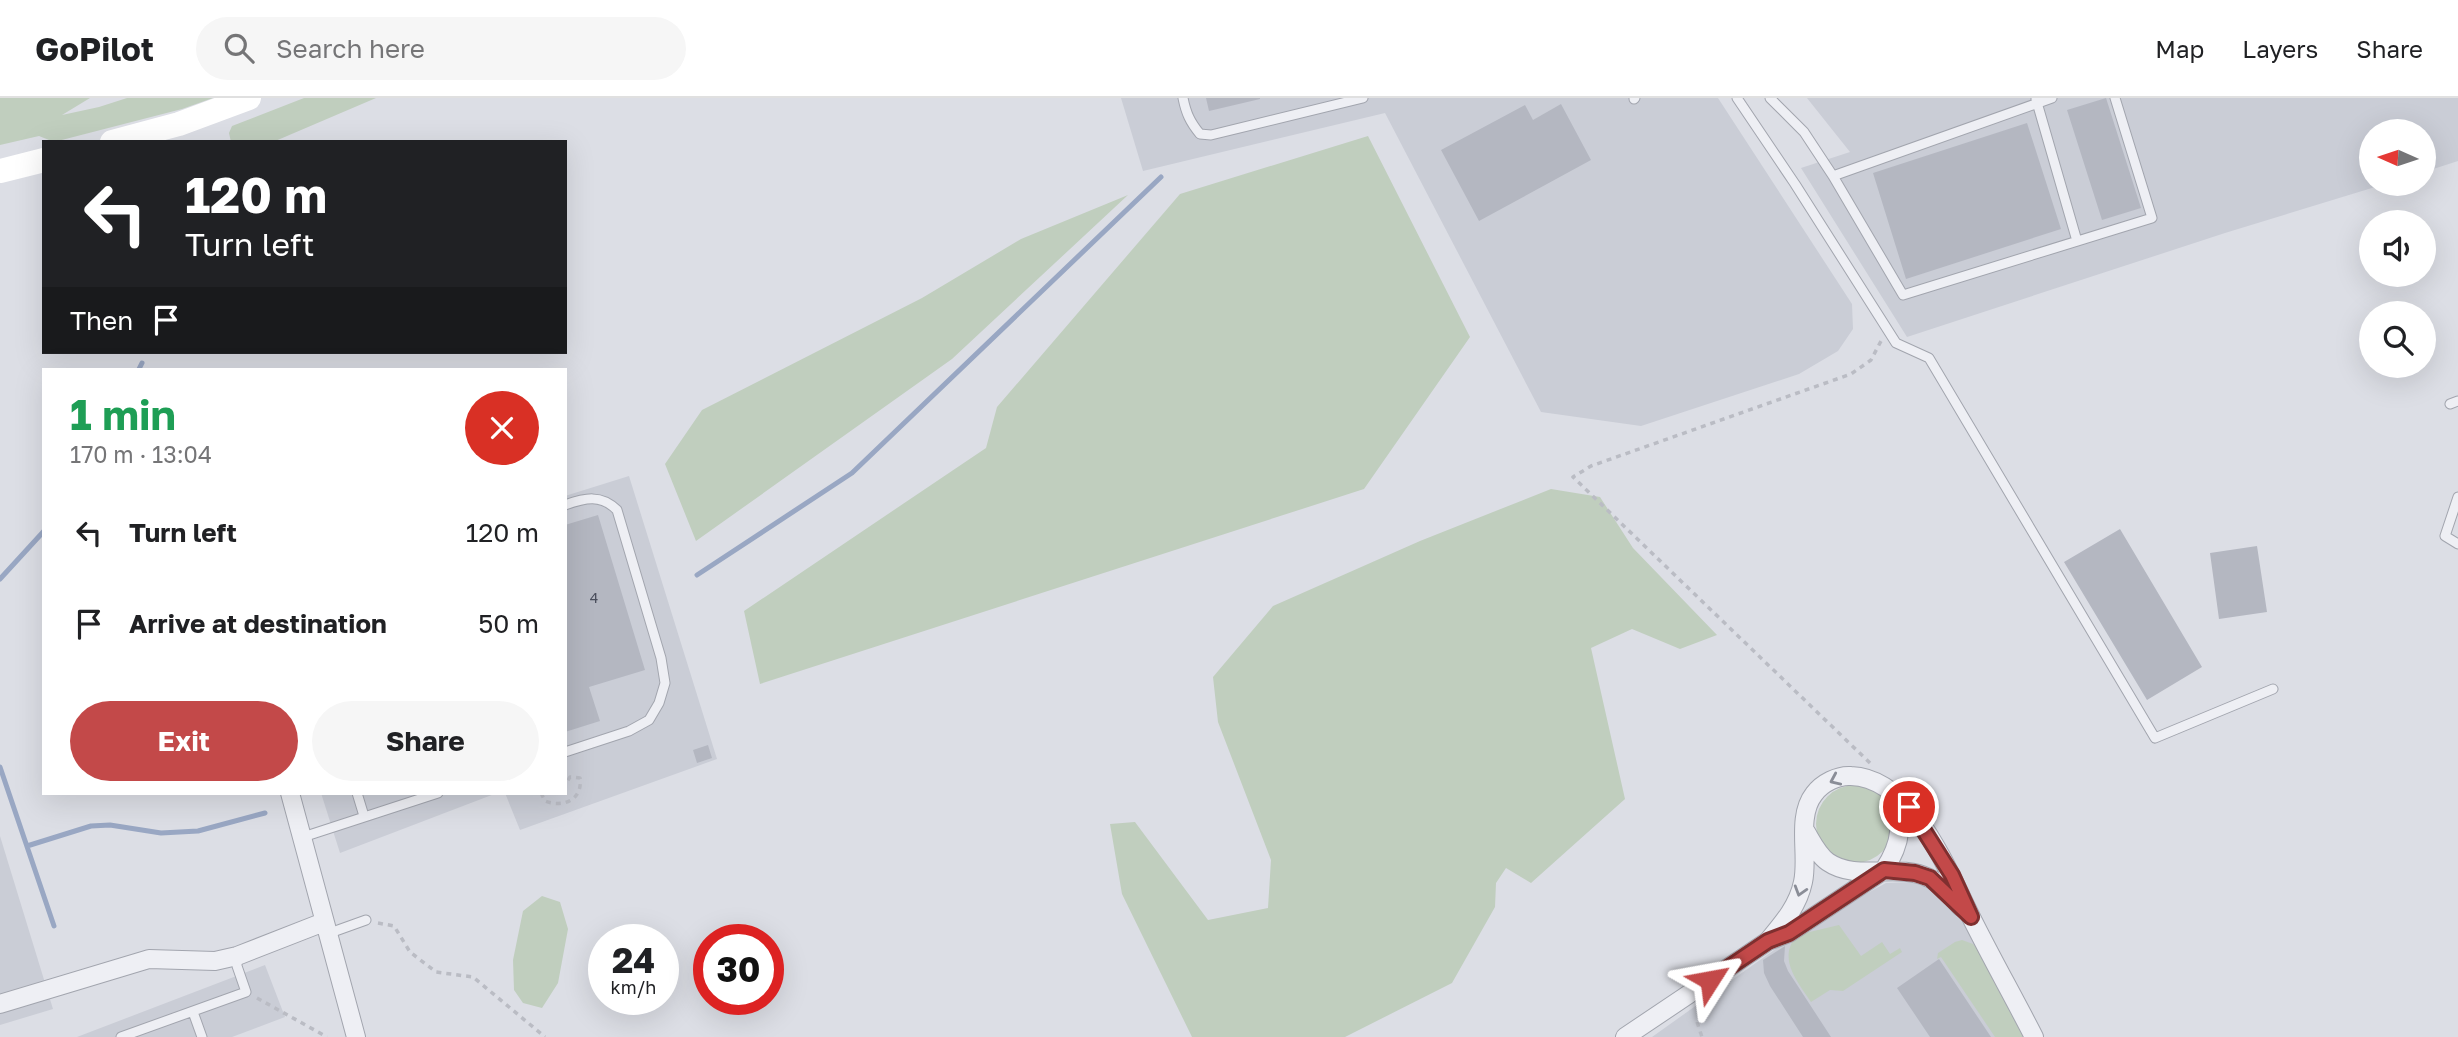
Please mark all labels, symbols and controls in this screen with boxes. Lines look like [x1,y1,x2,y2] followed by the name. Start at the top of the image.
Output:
[196,17,686,80] search box
[35,29,154,68] text: GoPilot
[220,29,258,67] icon: search
[276,33,425,64] text: Search here
[2155,34,2204,63] text: Map
[2242,34,2318,63] text: Layers
[2356,34,2423,63] text: Share
[2359,119,2436,196] north arrow
[2359,119,2436,378] map controls
[185,165,327,224] text: 120 m
[70,168,161,259] icon: left
[2359,210,2436,287] button: sound
[185,225,314,263] text: Turn left
[147,301,185,339] icon: arrive
[2359,301,2436,378] button: search
[70,305,133,336] text: Then
[70,389,176,439] text: 1 min
[465,391,539,465] button: close
[70,440,212,468] text: 170 m · 13:04
[70,514,108,552] icon: left
[129,517,237,548] text: Turn left
[466,517,539,548] text: 120 m
[590,589,598,606] house number: 4
[70,605,108,643] icon: arrive
[129,608,387,639] text: Arrive at destination
[478,608,539,639] text: 50 m
[70,701,298,781] button: Exit
[312,701,539,781] button: Share
[1830,772,1842,786] one-way arrow
[1879,777,1939,837] pin
[1890,788,1928,826] icon: arrive
[1794,884,1808,896] one-way arrow
[693,924,784,1015] speed limit sign: 30
[612,939,655,981] text: 24
[1673,943,1747,1017] position arrow
[611,976,656,998] text: km/h

